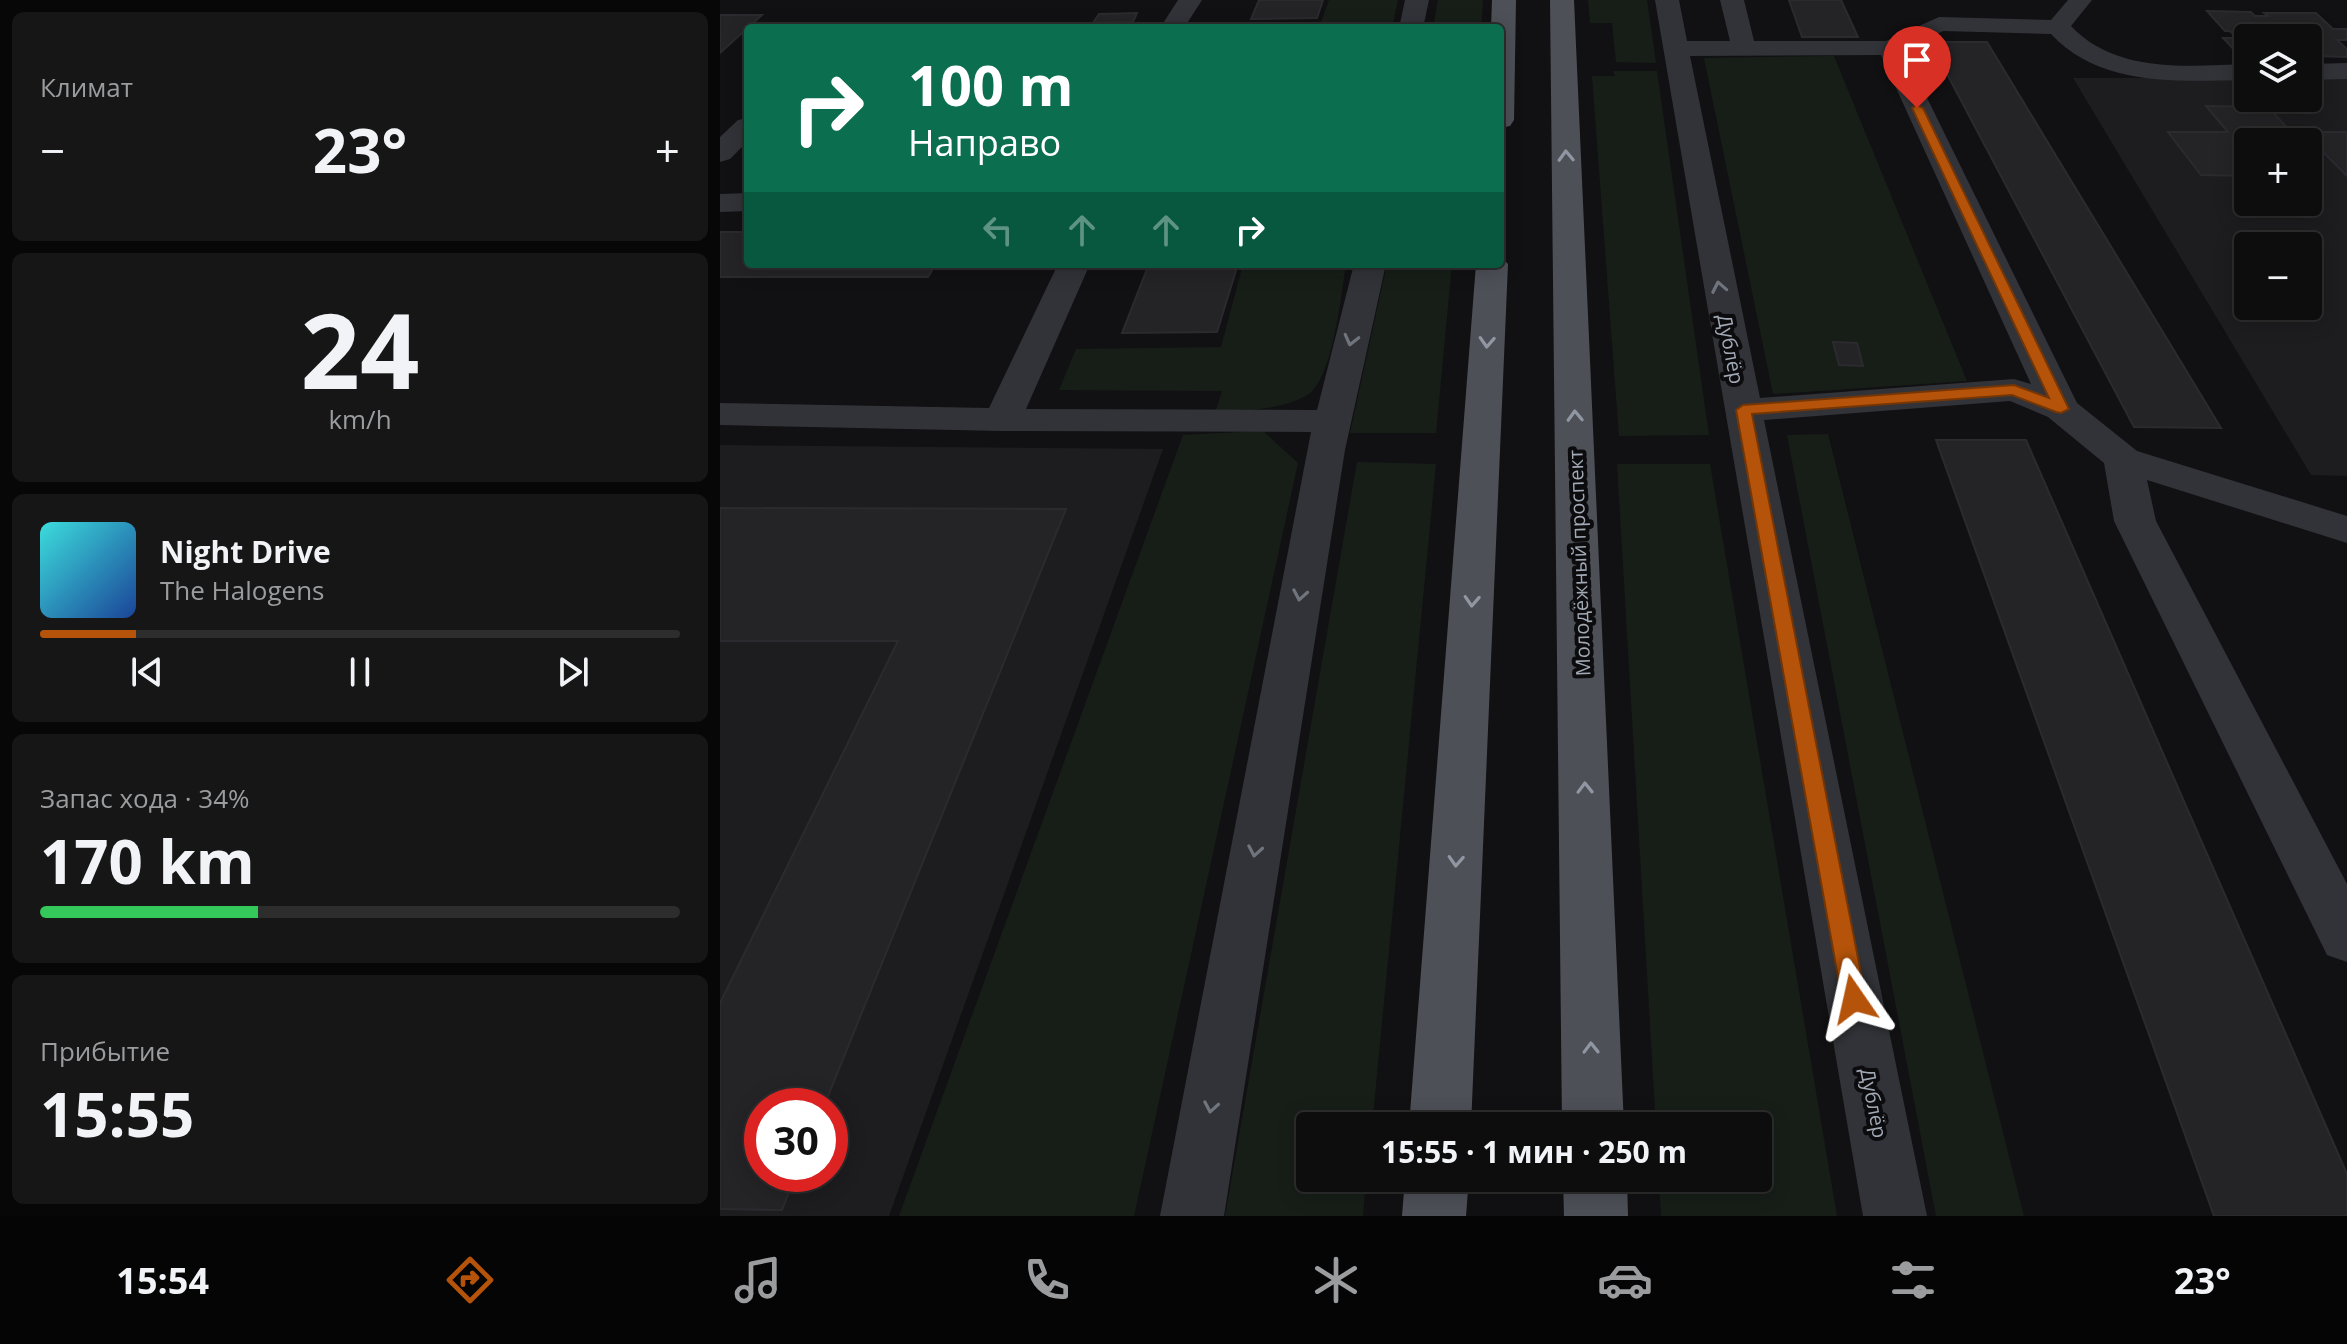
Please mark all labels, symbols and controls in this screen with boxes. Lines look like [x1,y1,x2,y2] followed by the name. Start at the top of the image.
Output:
[2234,24,2322,320] map controls
[2234,24,2322,112] button: layers
[1883,26,1951,108] pin
[1895,38,1939,82] icon: arrive
[908,46,1074,122] text: 100 m
[776,56,880,160] icon: right
[40,69,133,105] text: Климат
[313,109,407,191] text: 23°
[908,118,1061,167] text: Направо
[40,120,65,180] text: −
[655,120,680,180] text: +
[2234,128,2322,216] button: +
[1557,149,1574,162] one-way arrow
[976,208,1020,252] icon: left
[1060,208,1104,252] icon: ahead
[1144,208,1188,252] icon: ahead
[1228,208,1272,252] icon: right
[2234,232,2322,320] button: −
[301,278,419,419] text: 24
[1711,280,1728,293] one-way arrow
[1711,312,1751,386] street label: Дублёр
[1343,332,1360,346] one-way arrow
[1479,336,1496,349] one-way arrow
[328,401,392,437] text: km/h
[1566,409,1583,422] one-way arrow
[1562,449,1596,677] street label: Молодёжный проспект
[160,531,331,572] text: Night Drive
[160,572,325,608] text: The Halogens
[1293,588,1310,601] one-way arrow
[1463,595,1480,608] one-way arrow
[125,650,169,694] icon: previous
[338,650,382,694] icon: pause
[551,650,595,694] icon: next
[40,780,250,816] text: Запас хода · 34%
[1576,781,1593,794] one-way arrow
[40,820,255,902] text: 170 km
[1248,844,1265,857] one-way arrow
[1448,855,1465,868] one-way arrow
[1812,957,1896,1041] position arrow
[40,1033,170,1069] text: Прибытие
[1583,1041,1600,1054] one-way arrow
[1854,1066,1894,1140] street label: Дублёр
[40,1073,194,1155] text: 15:55
[744,1088,848,1192] speed limit sign: 30
[1203,1100,1220,1114] one-way arrow
[1381,1131,1687,1172] text: 15:55 · 1 мин · 250 m
[442,1252,498,1308] icon: directions
[730,1252,786,1308] icon: music
[1019,1252,1075,1308] icon: phone
[1308,1252,1364,1308] icon: climate
[1597,1252,1653,1308] icon: car
[1885,1252,1941,1308] icon: filters
[116,1256,209,1305] text: 15:54
[2174,1256,2231,1305] text: 23°

